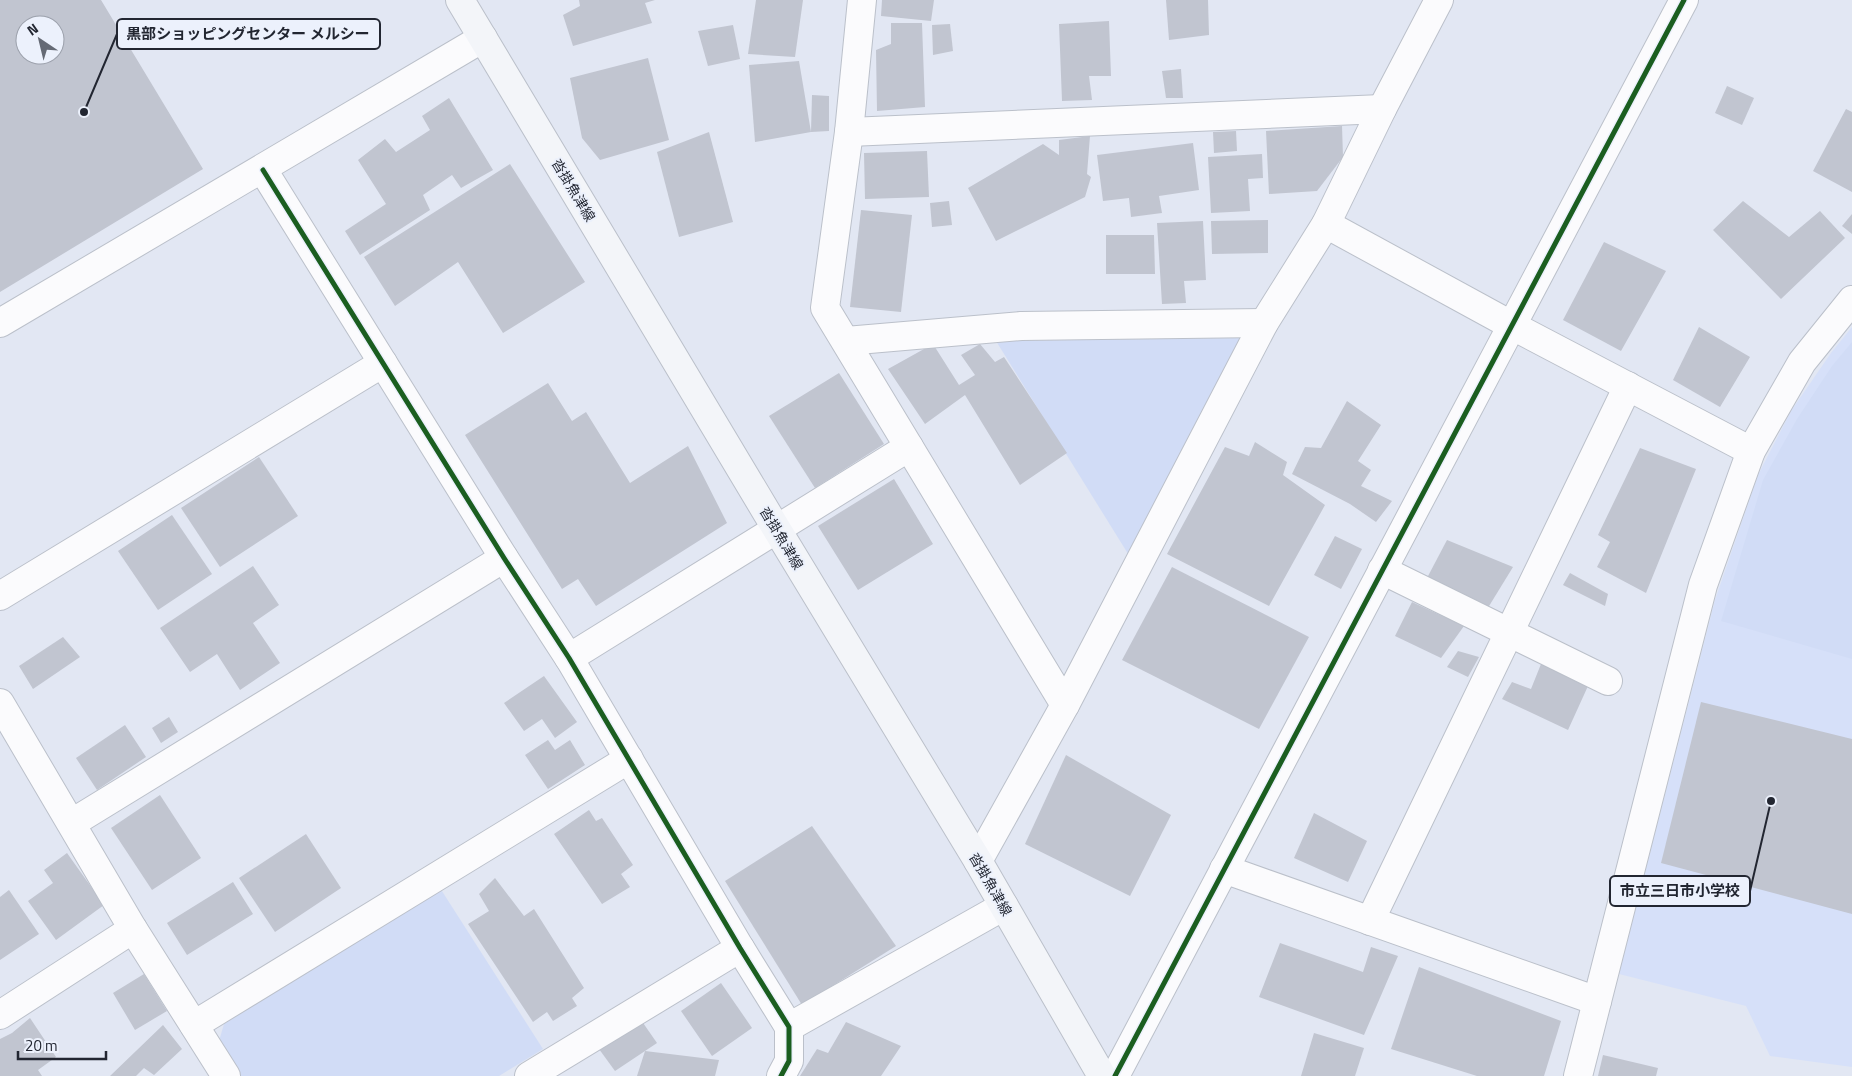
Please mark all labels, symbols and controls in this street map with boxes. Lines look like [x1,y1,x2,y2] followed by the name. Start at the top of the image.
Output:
[15,15,65,65] north arrow
[22,18,42,40] text: N
[117,19,380,49] callout: 黒部ショッピングセンター メルシー
[126,22,370,45] text: 黒部ショッピングセンター メルシー
[547,155,601,225] street label: 沓掛魚津線
[755,503,809,573] street label: 沓掛魚津線
[964,848,1018,920] street label: 沓掛魚津線
[1610,876,1750,906] callout: 市立三日市小学校
[1620,879,1740,902] text: 市立三日市小学校
[18,1028,105,1060] scale bar
[25,1034,58,1057] text: 20 m

